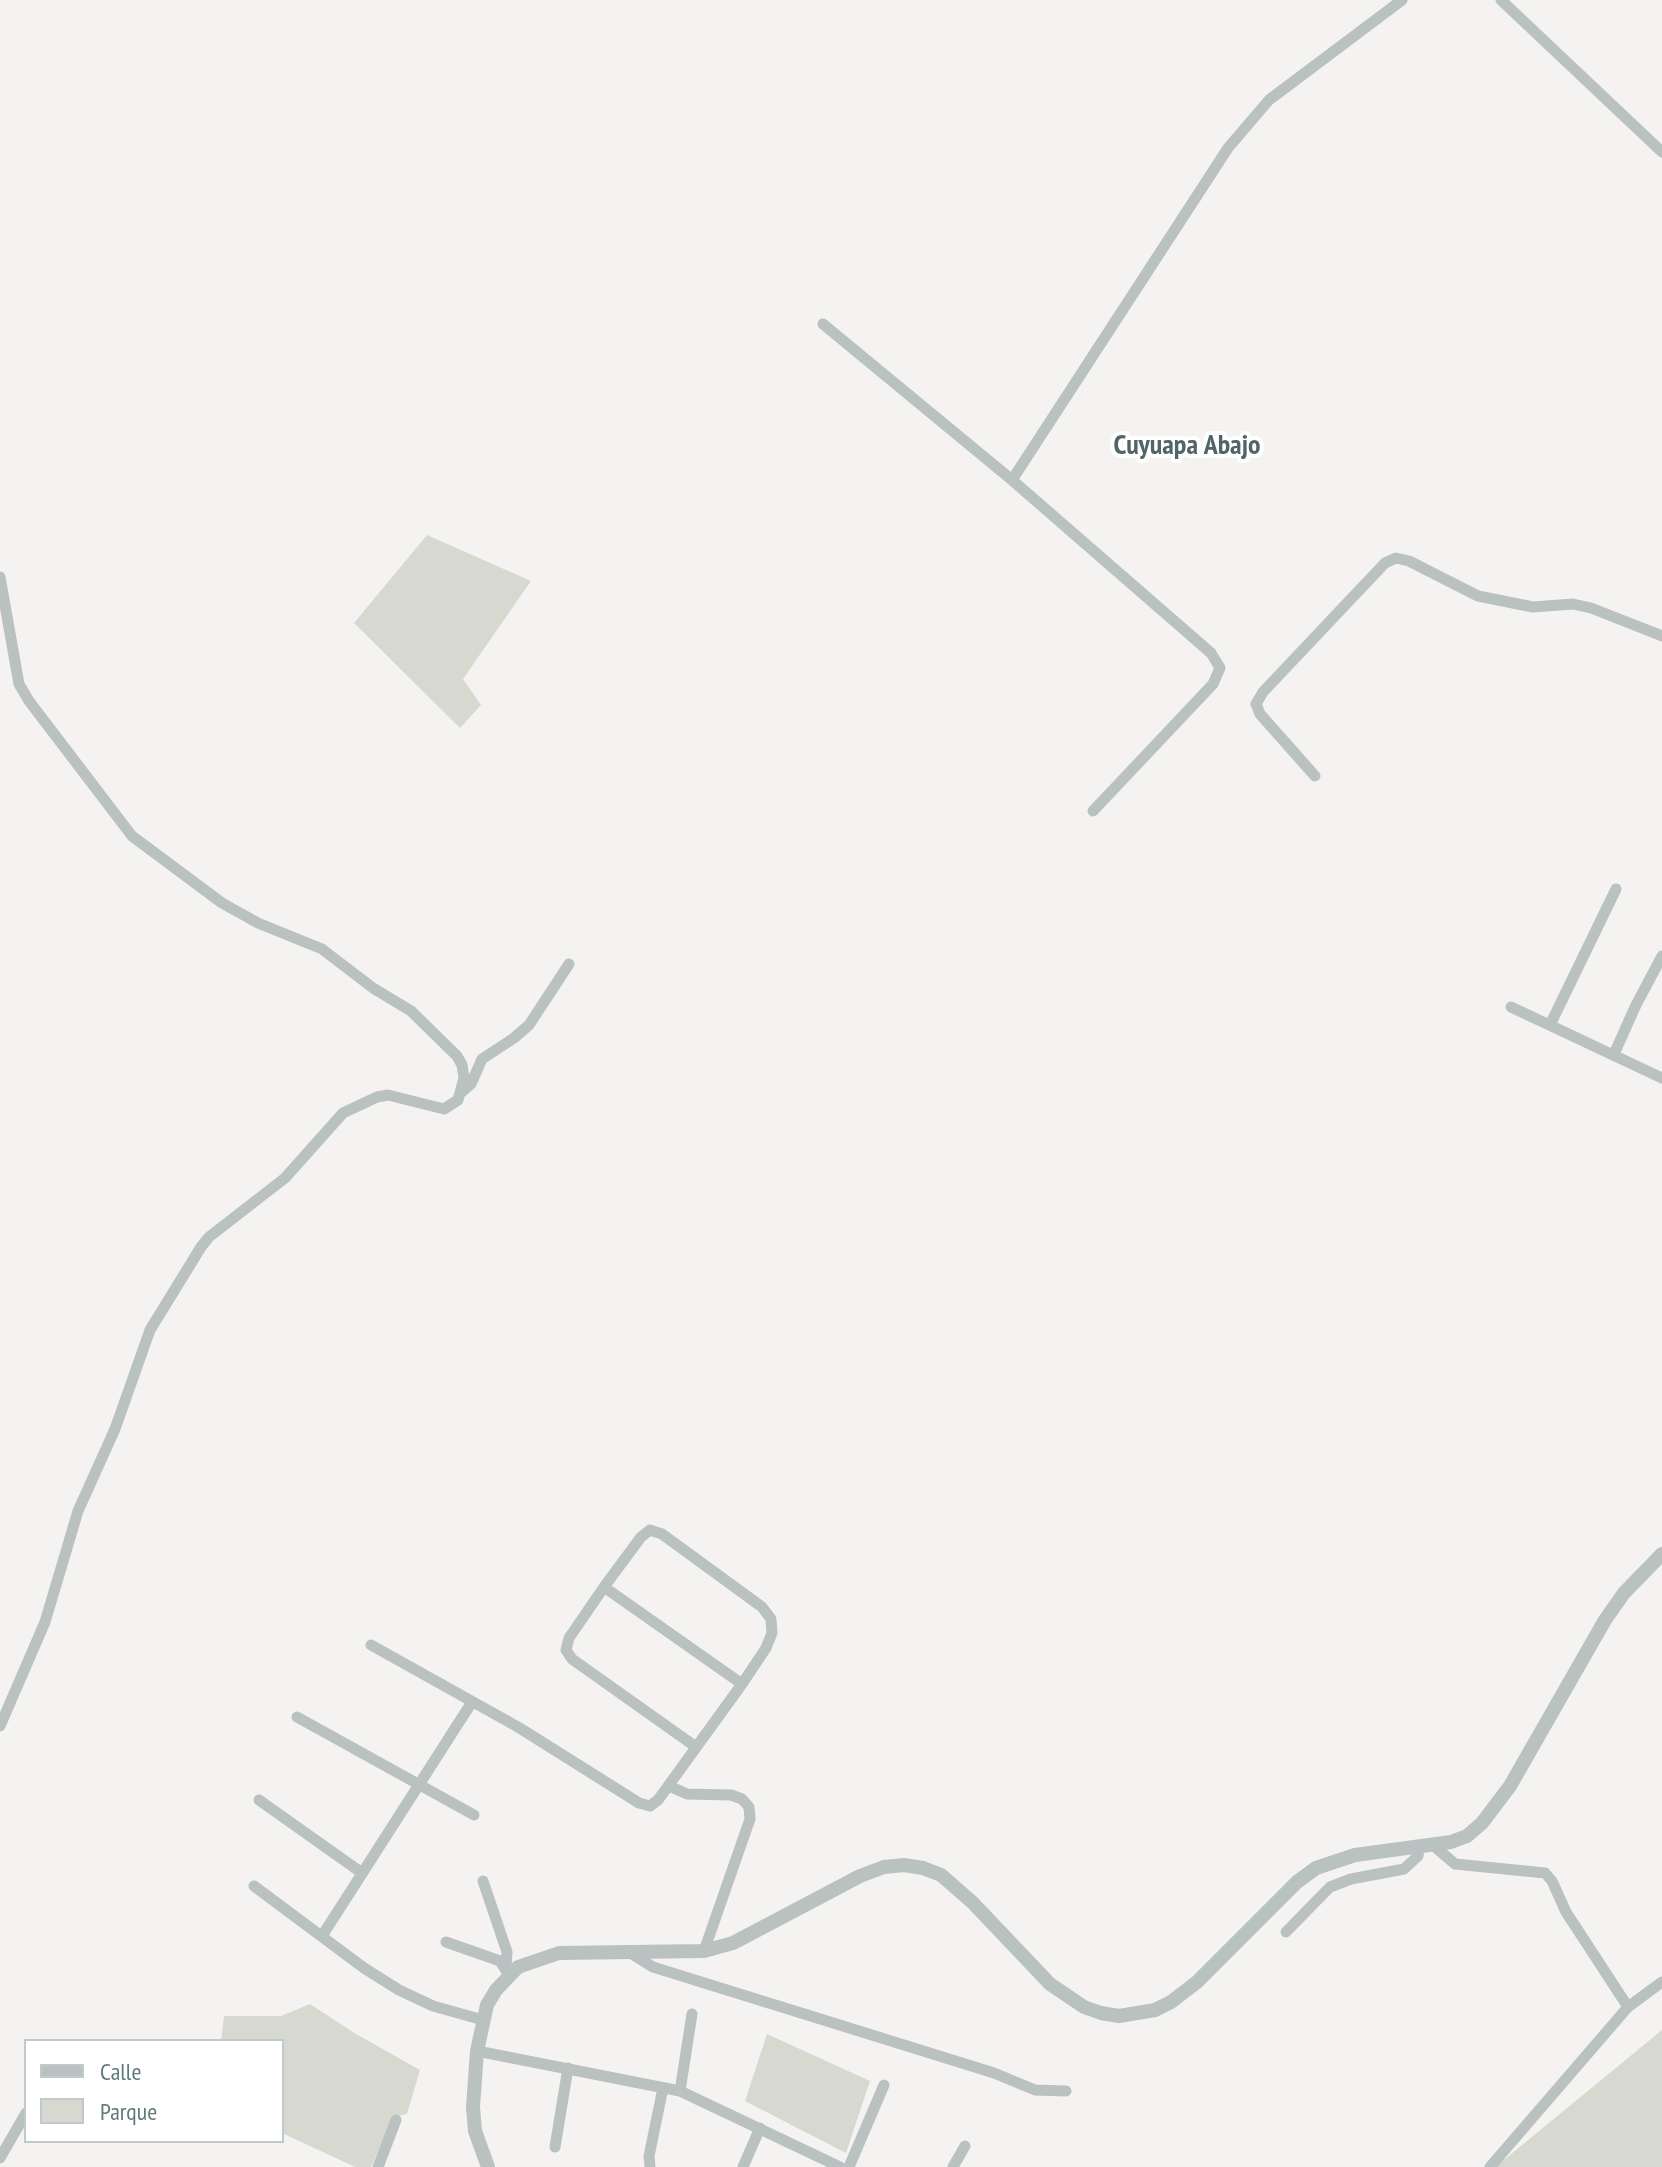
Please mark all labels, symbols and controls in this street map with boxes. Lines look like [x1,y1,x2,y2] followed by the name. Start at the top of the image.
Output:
[1114,429,1260,463] district label: Cuyuapa Abajo
[24,2039,284,2143] legend
[100,2056,141,2087] text: Calle
[100,2096,157,2127] text: Parque

